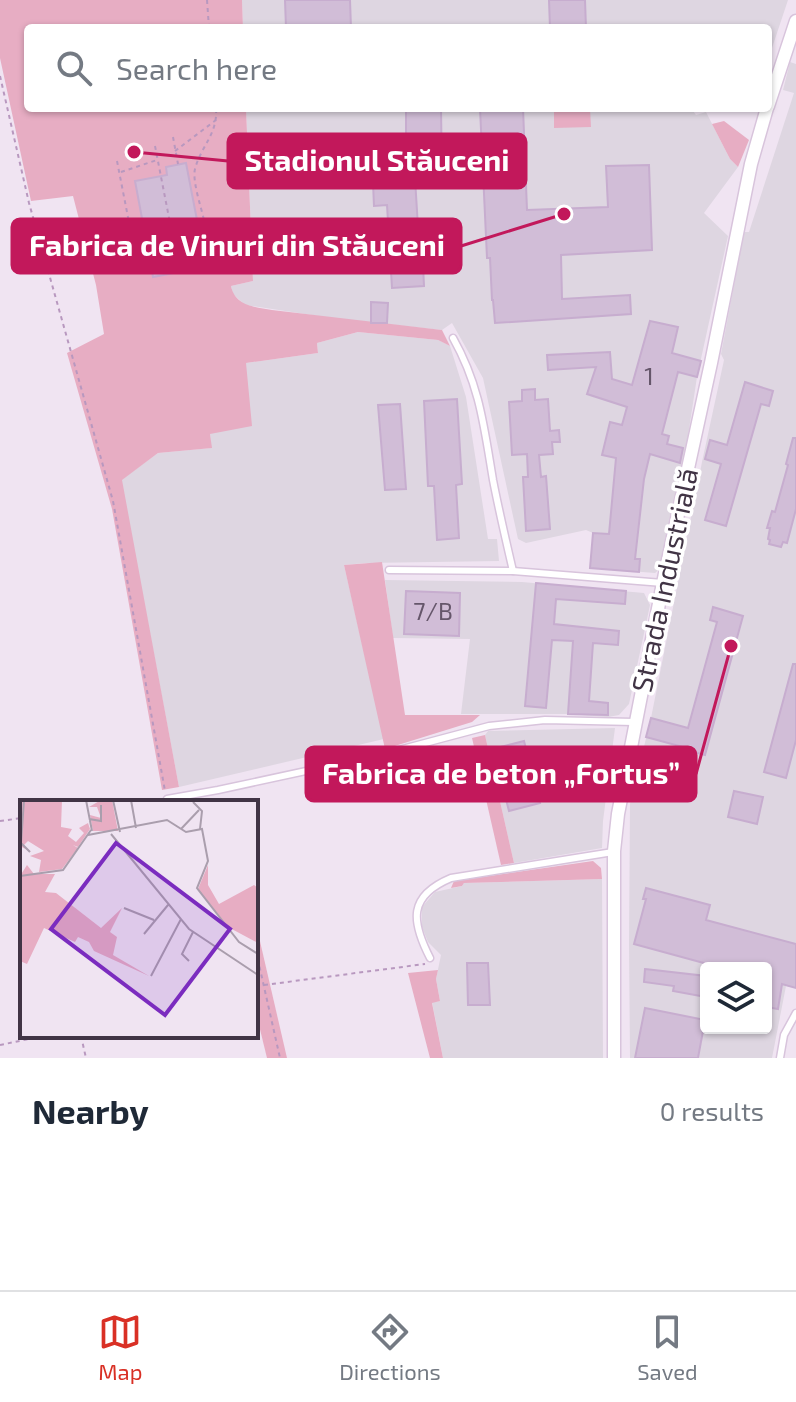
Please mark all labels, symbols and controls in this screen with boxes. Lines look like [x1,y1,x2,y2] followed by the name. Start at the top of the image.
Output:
[24,24,772,112] search box
[52,46,96,90] icon: search
[116,50,277,86] text: Search here
[228,134,526,188] callout: Stadionul Stăuceni
[244,141,510,177] text: Stadionul Stăuceni
[12,219,461,273] callout: Fabrica de Vinuri din Stăuceni
[29,226,445,262] text: Fabrica de Vinuri din Stăuceni
[644,361,654,390] house number: 1
[624,465,704,695] street label: Strada Industrială
[413,596,453,625] house number: 7/B
[306,747,696,801] callout: Fabrica de beton „Fortus”
[322,754,680,790] text: Fabrica de beton „Fortus”
[20,800,258,1038] inset map
[700,962,772,1034] map controls
[700,962,772,1034] button: layers
[32,1090,149,1131] text: Nearby
[660,1095,764,1126] text: 0 results
[98,1310,142,1384] tab: Map
[339,1310,441,1384] tab: Directions
[637,1310,698,1384] tab: Saved

